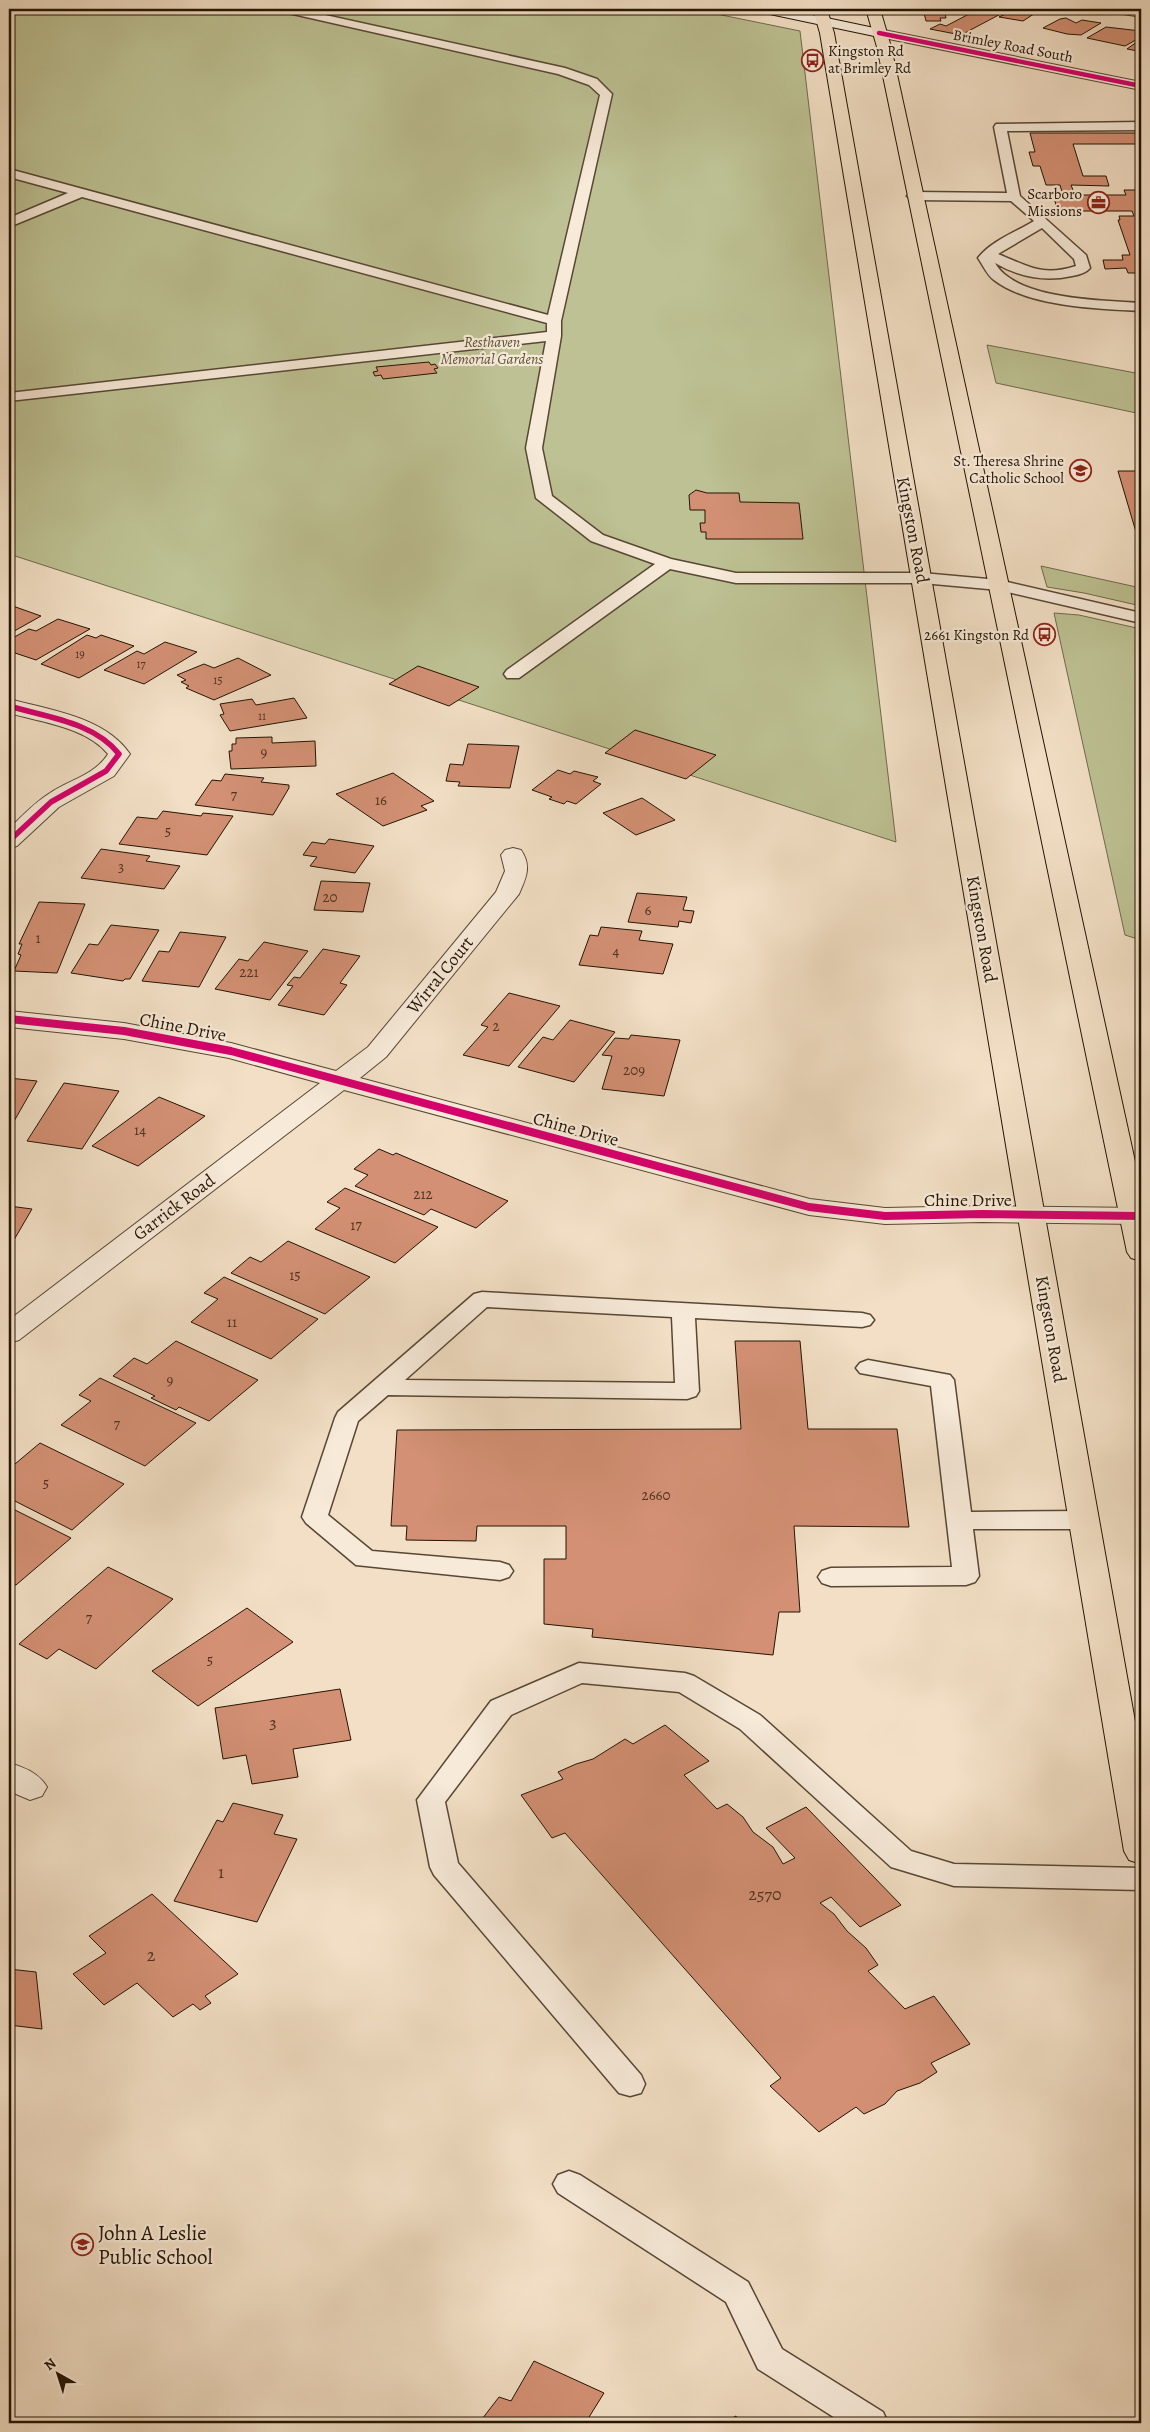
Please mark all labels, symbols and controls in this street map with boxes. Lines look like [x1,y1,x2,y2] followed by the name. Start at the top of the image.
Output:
[951,25,1075,67] street label: Brimley Road South
[828,41,912,78] place label: Kingston Rd at Brimley Rd
[800,48,824,72] bus stop icon: Kingston Rd at Brimley Rd
[1027,184,1082,221] place label: Scarboro Missions
[1086,191,1110,215] office icon: Scarboro Missions
[441,332,543,369] park label: Resthaven Memorial Gardens
[953,451,1064,488] place label: St. Theresa Shrine Catholic School
[1068,458,1092,482] school or university icon: St. Theresa Shrine Catholic School
[891,475,935,586] street label: Kingston Road
[1033,623,1057,647] bus stop icon: 2661 Kingston Rd
[924,625,1030,645] place label: 2661 Kingston Rd
[75,646,85,662] house number: 19
[136,656,147,672] house number: 17
[213,672,223,688] house number: 15
[258,708,266,724] house number: 11
[261,742,268,762] house number: 9
[231,785,238,805] house number: 7
[375,790,387,810] house number: 16
[165,821,171,841] house number: 5
[118,857,124,877] house number: 3
[961,874,1003,985] street label: Kingston Road
[322,887,338,907] house number: 20
[645,900,652,920] house number: 6
[35,928,41,948] house number: 1
[401,931,479,1020] street label: Wirral Court
[613,941,620,961] house number: 4
[239,962,259,982] house number: 221
[138,1007,228,1047] street label: Chine Drive
[492,1016,500,1036] house number: 2
[623,1060,645,1080] house number: 209
[530,1106,622,1152] street label: Chine Drive
[134,1120,146,1140] house number: 14
[128,1168,220,1246] street label: Garrick Road
[413,1184,433,1204] house number: 212
[924,1188,1012,1212] street label: Chine Drive
[350,1215,362,1235] house number: 17
[289,1265,301,1285] house number: 15
[1030,1274,1072,1385] street label: Kingston Road
[227,1312,237,1332] house number: 11
[167,1370,174,1390] house number: 9
[114,1414,121,1434] house number: 7
[43,1473,49,1493] house number: 5
[642,1485,670,1505] house number: 2660
[86,1608,93,1628] house number: 7
[207,1650,213,1670] house number: 5
[269,1710,277,1734] house number: 3
[218,1860,224,1884] house number: 1
[748,1882,782,1906] house number: 2570
[147,1943,156,1967] house number: 2
[98,2219,213,2271] place label: John A Leslie Public School
[70,2233,94,2257] school or university icon: John A Leslie Public School
[32,2350,82,2400] north arrow
[40,2354,60,2375] text: N

